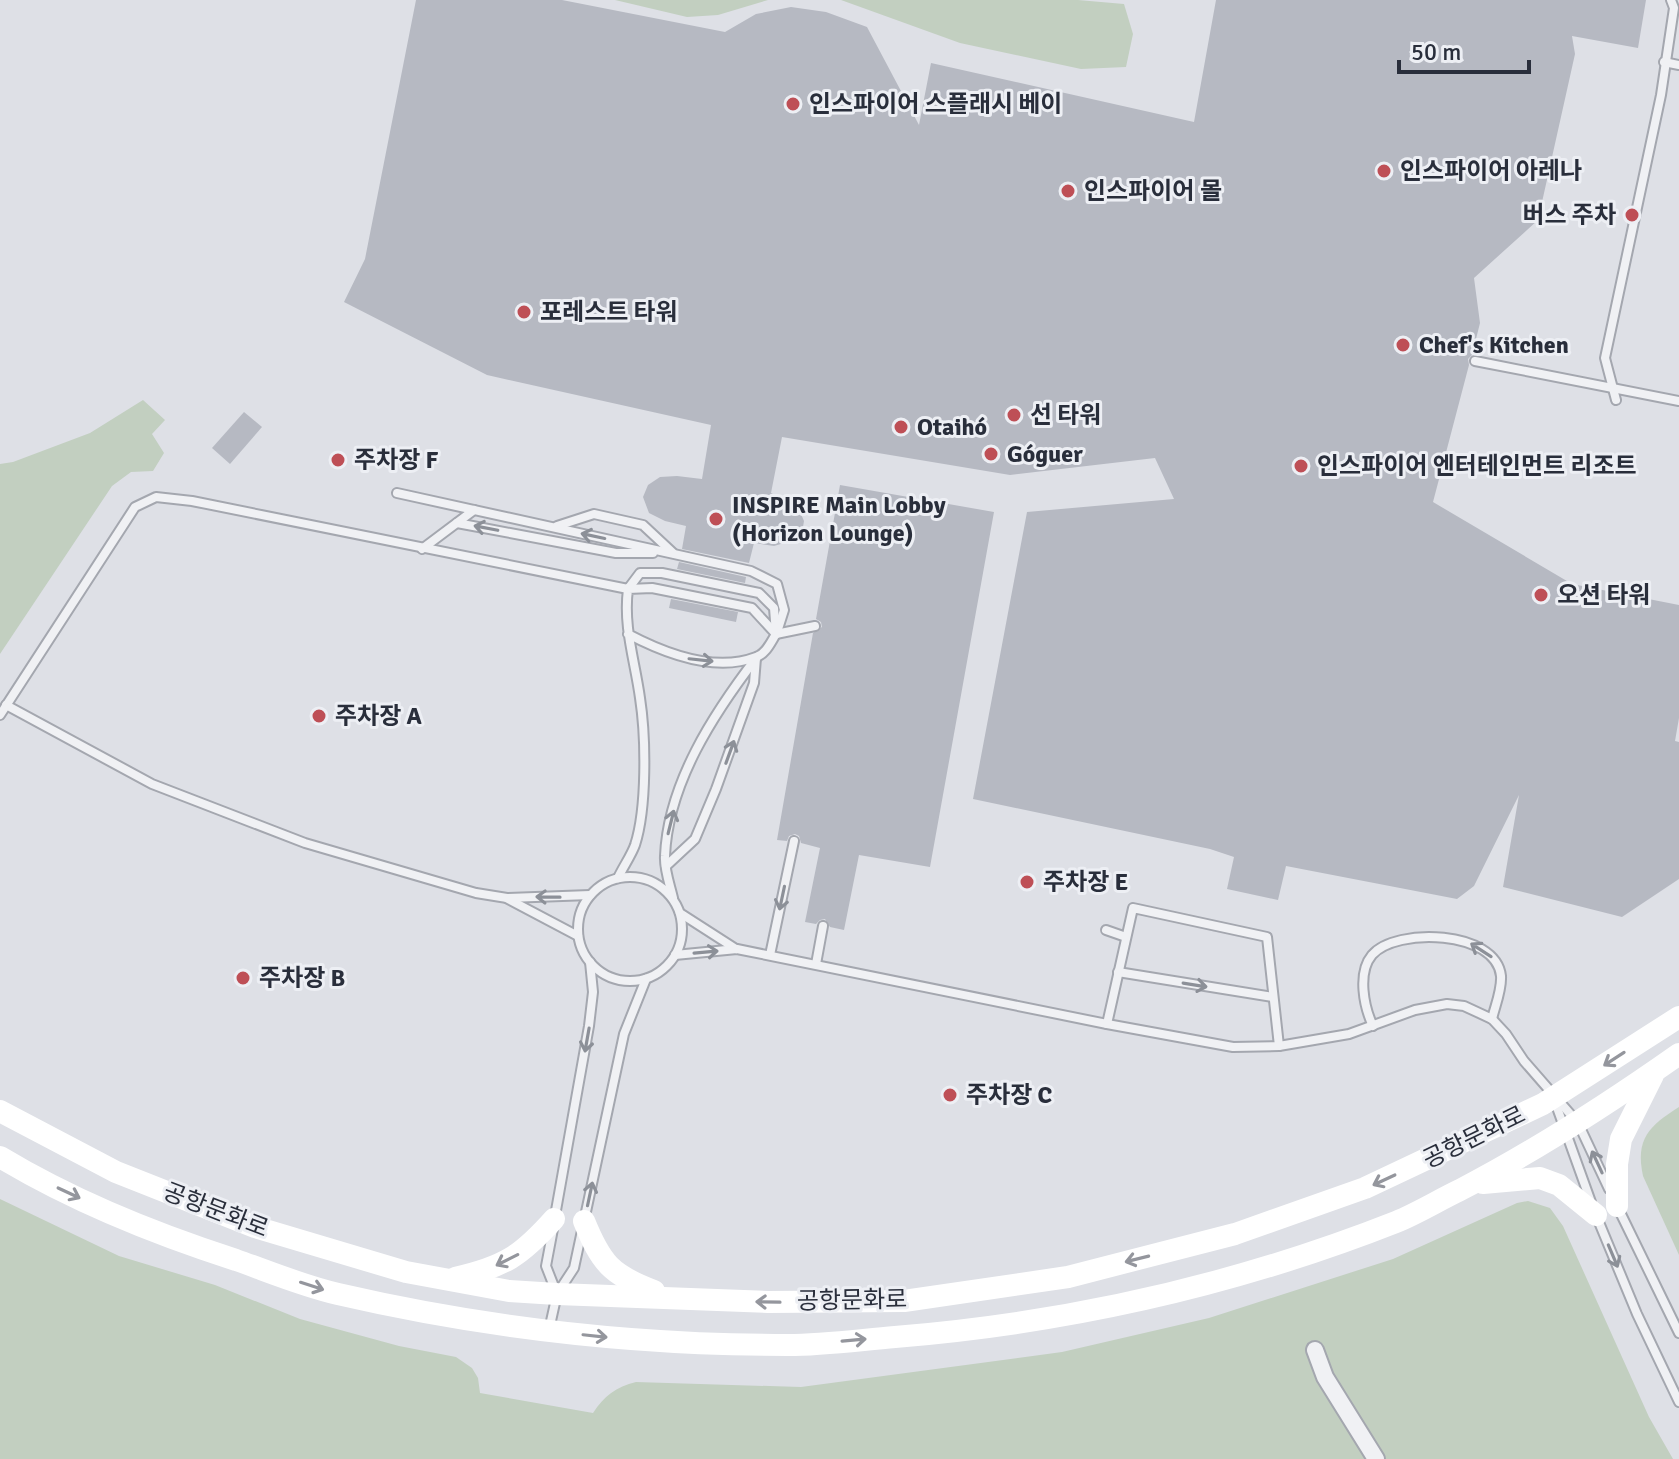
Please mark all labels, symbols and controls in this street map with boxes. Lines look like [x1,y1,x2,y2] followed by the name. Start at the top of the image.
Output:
[1399,24,1529,74] scale bar
[1411,37,1461,67] text: 50 m
[809,89,1062,119] place label: 인스파이어 스플래시 베이
[784,95,802,113] marker: 인스파이어 스플래시 베이
[1400,156,1582,186] place label: 인스파이어 아레나
[1375,162,1393,180] marker: 인스파이어 아레나
[1084,176,1222,206] place label: 인스파이어 몰
[1059,182,1077,200] marker: 인스파이어 몰
[1522,200,1616,230] place label: 버스 주차
[1623,206,1641,224] marker: 버스 주차
[540,297,678,327] place label: 포레스트 타워
[515,303,533,321] marker: 포레스트 타워
[1419,330,1569,360] place label: Chef's Kitchen
[1394,336,1412,354] marker: Chef's Kitchen
[1030,400,1102,430] place label: 선 타워
[1005,406,1023,424] marker: 선 타워
[917,412,987,442] place label: Otaihó
[892,418,910,436] marker: Otaihó
[1007,439,1083,469] place label: Góguer
[354,445,439,475] place label: 주차장 F
[982,445,1000,463] marker: Góguer
[329,451,347,469] marker: 주차장 F
[1317,451,1637,481] place label: 인스파이어 엔터테인먼트 리조트
[1292,457,1310,475] marker: 인스파이어 엔터테인먼트 리조트
[732,490,946,548] place label: INSPIRE Main Lobby (Horizon Lounge)
[707,510,725,528] marker: INSPIRE Main Lobby (Horizon Lounge)
[474,520,499,535] one-way arrow
[580,528,606,543] one-way arrow
[1557,580,1651,610] place label: 오션 타워
[1532,586,1550,604] marker: 오션 타워
[687,653,713,668] one-way arrow
[335,701,423,731] place label: 주차장 A
[310,707,328,725] marker: 주차장 A
[724,740,738,765] one-way arrow
[664,810,679,836] one-way arrow
[1043,867,1128,897] place label: 주차장 E
[1018,873,1036,891] marker: 주차장 E
[774,885,789,910] one-way arrow
[535,889,562,905] one-way arrow
[1471,942,1493,959] one-way arrow
[692,944,719,959] one-way arrow
[259,963,345,993] place label: 주차장 B
[234,969,252,987] marker: 주차장 B
[1182,978,1207,993] one-way arrow
[578,1026,593,1052] one-way arrow
[1603,1051,1625,1068] one-way arrow
[966,1080,1053,1110] place label: 주차장 C
[941,1086,959,1104] marker: 주차장 C
[1418,1099,1530,1175] street label: 공항문화로
[1589,1150,1604,1174] one-way arrow
[1372,1173,1396,1188] one-way arrow
[159,1176,273,1244] street label: 공항문화로
[583,1182,598,1208] one-way arrow
[57,1186,81,1201] one-way arrow
[1607,1243,1621,1268] one-way arrow
[495,1253,519,1268] one-way arrow
[1124,1253,1150,1268] one-way arrow
[299,1279,324,1294] one-way arrow
[797,1284,907,1316] street label: 공항문화로
[755,1294,782,1310] one-way arrow
[581,1328,608,1343] one-way arrow
[841,1332,867,1347] one-way arrow

